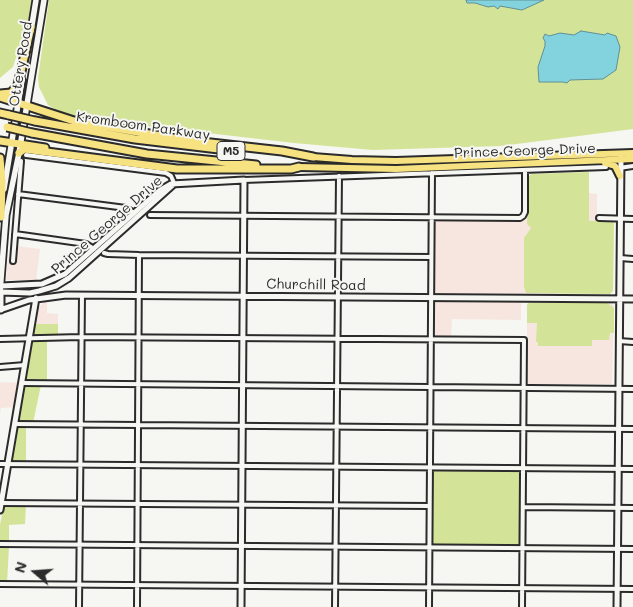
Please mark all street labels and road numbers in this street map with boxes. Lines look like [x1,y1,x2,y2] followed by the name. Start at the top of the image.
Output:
[6,20,36,108] street label: Ottery Road
[75,108,211,144] street label: Kromboom Parkway
[454,140,596,162] street label: Prince George Drive
[217,142,245,160] road number: M5
[48,172,166,278] street label: Prince George Drive
[266,276,366,294] street label: Churchill Road

